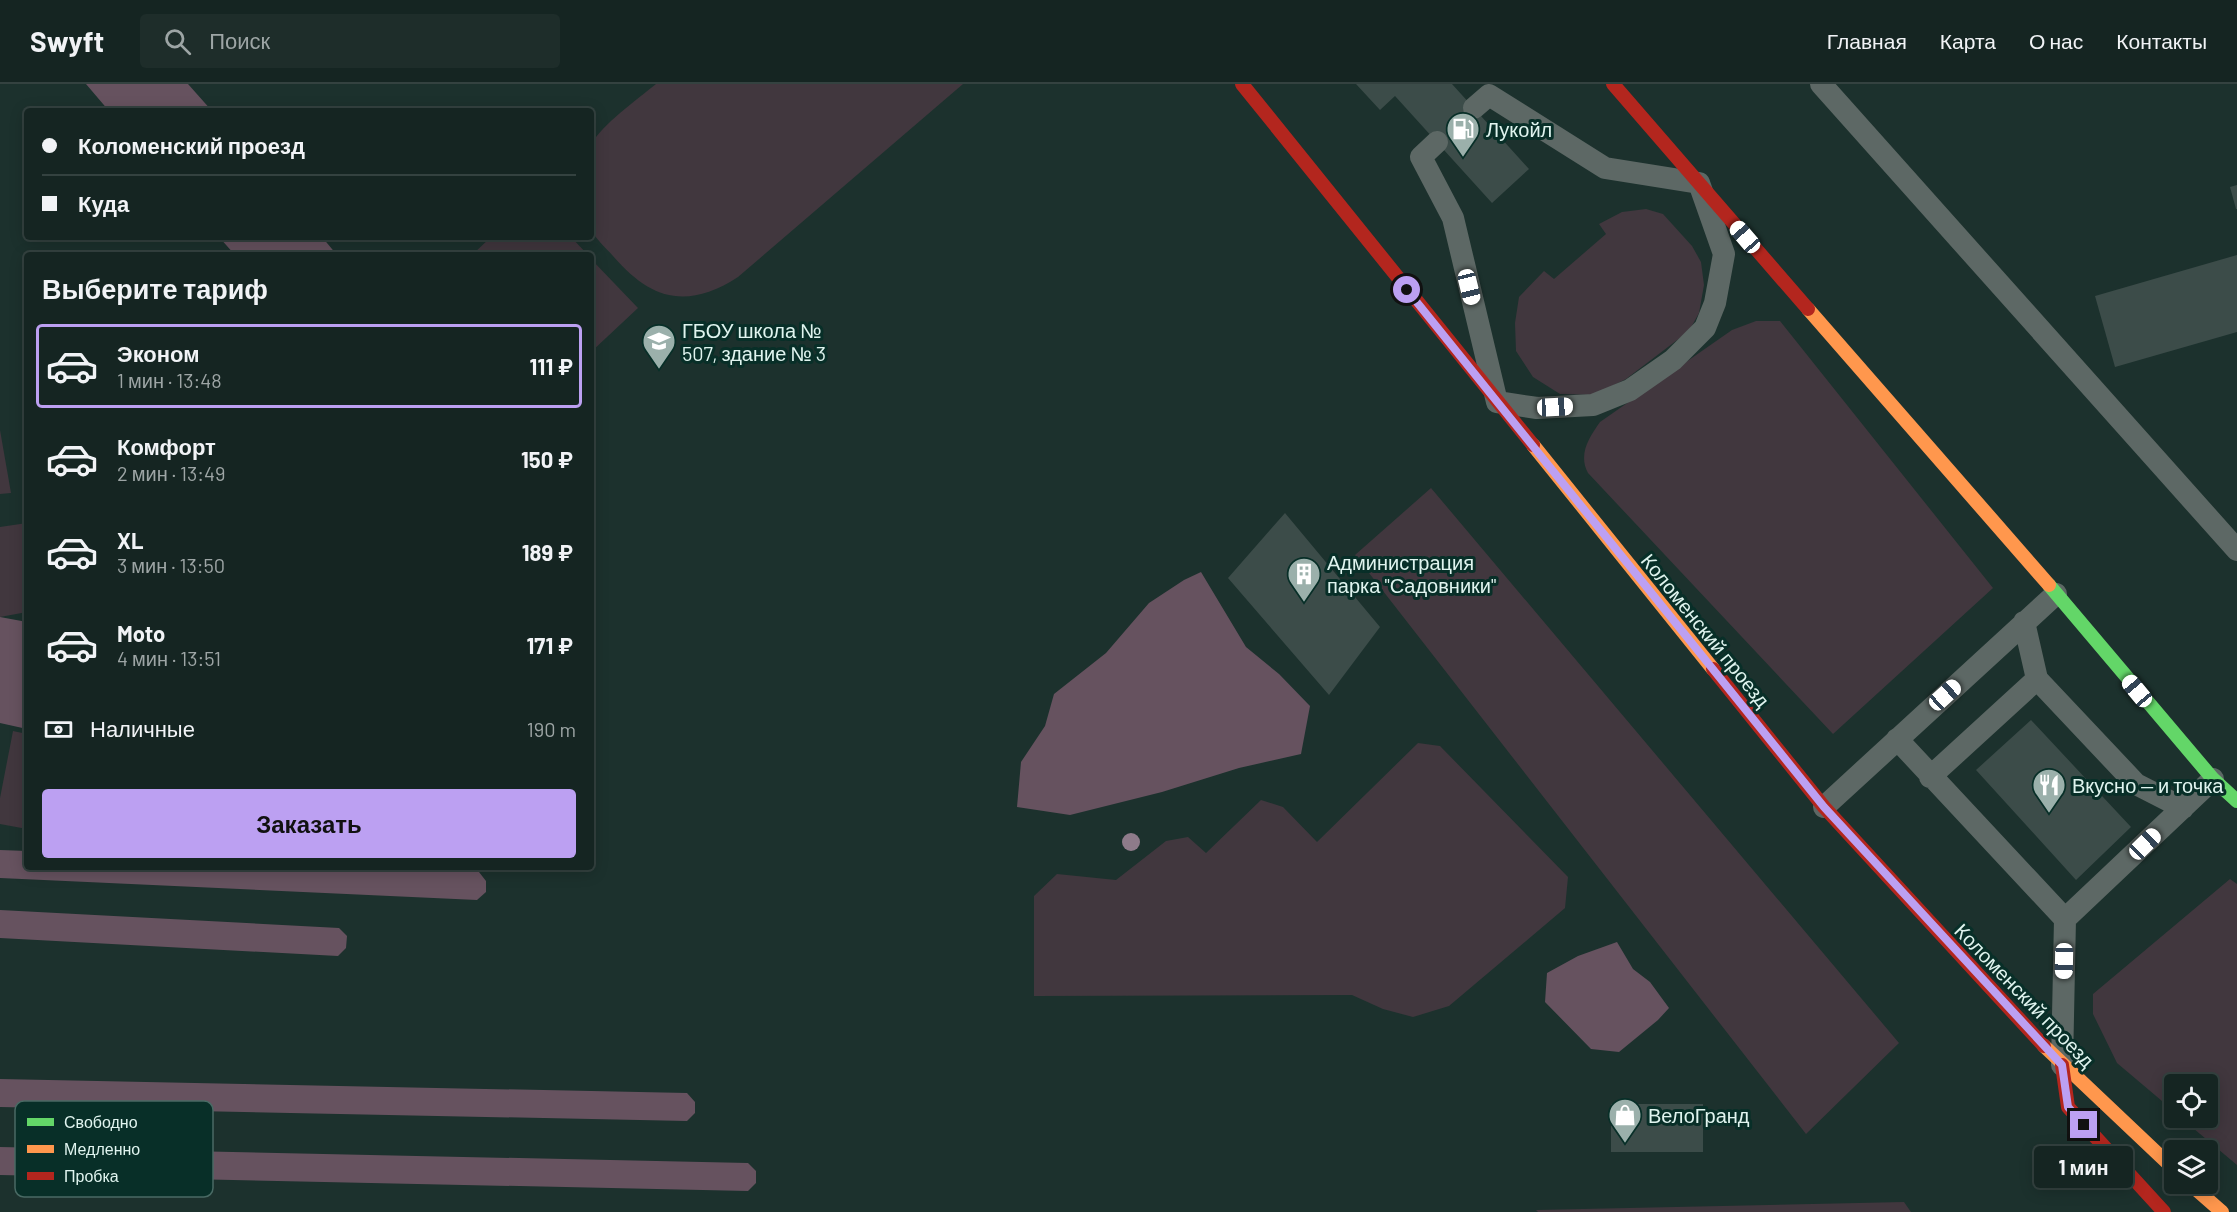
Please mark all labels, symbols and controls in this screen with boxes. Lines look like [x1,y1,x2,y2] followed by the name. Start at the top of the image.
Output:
[140,14,560,68] search box
[30,24,104,58] text: Swyft
[161,25,194,58] icon: search
[209,27,270,53] text: Поиск
[1827,28,1907,53] text: Главная
[1940,28,1996,53] text: Карта
[2029,28,2083,53] text: О нас
[2116,28,2207,53] text: Контакты
[1445,111,1481,158] fuel station icon: Лукойл
[1486,117,1552,141] place label: Лукойл
[78,132,305,158] text: Коломенский проезд
[78,190,129,216] text: Куда
[1726,218,1764,256] car
[1456,267,1482,307] car
[42,272,268,304] text: Выберите тариф
[1393,276,1420,303] route start
[682,318,826,365] place label: ГБОУ школа № 507, здание № 3
[641,323,677,370] school or university icon: ГБОУ школа № 507, здание № 3
[45,339,99,393] icon: car
[117,340,200,366] text: Эконом
[530,353,573,379] text: 111 ₽
[117,368,222,392] text: 1 мин · 13:48
[1537,397,1573,417] car
[45,432,99,486] icon: car
[117,433,216,459] text: Комфорт
[521,446,573,472] text: 150 ₽
[117,461,225,485] text: 2 мин · 13:49
[45,525,99,579] icon: car
[117,527,143,553] text: XL
[522,539,573,565] text: 189 ₽
[1637,548,1775,712] street label: Коломенский проезд
[1327,550,1496,597] place label: Администрация парка "Садовники"
[117,553,225,577] text: 3 мин · 13:50
[1286,556,1322,603] building icon: Администрация парка "Садовники"
[45,618,99,672] icon: car
[117,620,165,646] text: Moto
[527,632,573,658] text: 171 ₽
[117,646,221,670] text: 4 мин · 13:51
[2119,671,2155,711] car
[1926,676,1964,714] car
[42,713,75,746] icon: cash
[90,715,195,741] text: Наличные
[527,717,576,741] text: 190 m
[2031,767,2067,814] restaurant icon: Вкусно — и точка
[2072,773,2224,797] place label: Вкусно — и точка
[42,789,576,858] button: Заказать
[2126,825,2164,863] car
[1950,918,2100,1072] street label: Коломенский проезд
[2055,943,2073,979] car
[2164,1074,2218,1194] map controls
[2164,1074,2218,1128] button: locate
[1607,1097,1643,1144] shop icon: ВелоГранд
[15,1101,213,1197] legend
[1648,1103,1750,1127] place label: ВелоГранд
[2070,1111,2097,1138] route end
[64,1112,138,1131] text: Свободно
[64,1139,140,1158] text: Медленно
[2164,1140,2218,1194] button: layers
[2034,1146,2134,1188] callout: 1 мин
[2058,1155,2109,1179] text: 1 мин
[64,1166,119,1185] text: Пробка

